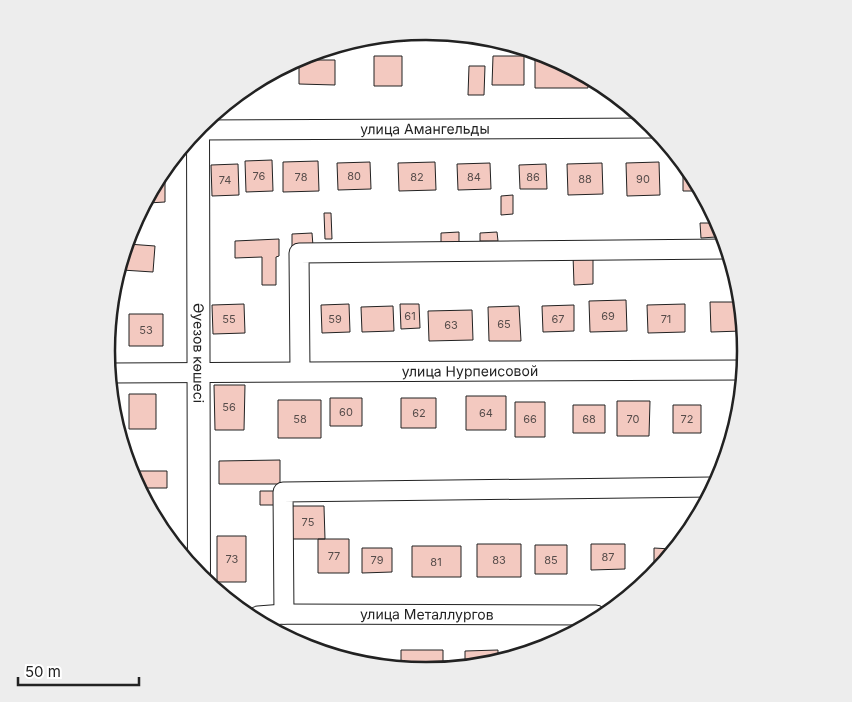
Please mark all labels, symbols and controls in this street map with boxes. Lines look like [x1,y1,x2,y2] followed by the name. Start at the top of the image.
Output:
[360,120,490,137] street label: улица Амангельды
[253,169,266,183] house number: 76
[347,169,361,183] house number: 80
[295,170,308,184] house number: 78
[410,170,424,184] house number: 82
[467,170,481,184] house number: 84
[526,170,540,184] house number: 86
[578,172,592,186] house number: 88
[636,172,650,186] house number: 90
[219,173,231,187] house number: 74
[190,303,208,403] street label: Әуезов көшесі
[404,309,416,323] house number: 61
[601,309,615,323] house number: 69
[222,312,236,326] house number: 55
[328,312,342,326] house number: 59
[551,312,565,326] house number: 67
[661,312,671,326] house number: 71
[497,317,511,331] house number: 65
[444,318,458,332] house number: 63
[139,323,153,337] house number: 53
[402,362,538,380] street label: улица Нурпеисовой
[222,400,236,414] house number: 56
[339,405,353,419] house number: 60
[412,406,426,420] house number: 62
[479,406,493,420] house number: 64
[293,412,307,426] house number: 58
[523,412,537,426] house number: 66
[582,412,596,426] house number: 68
[627,412,640,426] house number: 70
[681,412,693,426] house number: 72
[302,515,315,529] house number: 75
[328,549,340,563] house number: 77
[601,550,615,564] house number: 87
[226,552,239,566] house number: 73
[371,553,384,567] house number: 79
[492,553,506,567] house number: 83
[544,553,558,567] house number: 85
[430,555,442,569] house number: 81
[360,605,494,623] street label: улица Металлургов
[18,654,139,686] scale bar
[25,662,61,681] text: 50 m

